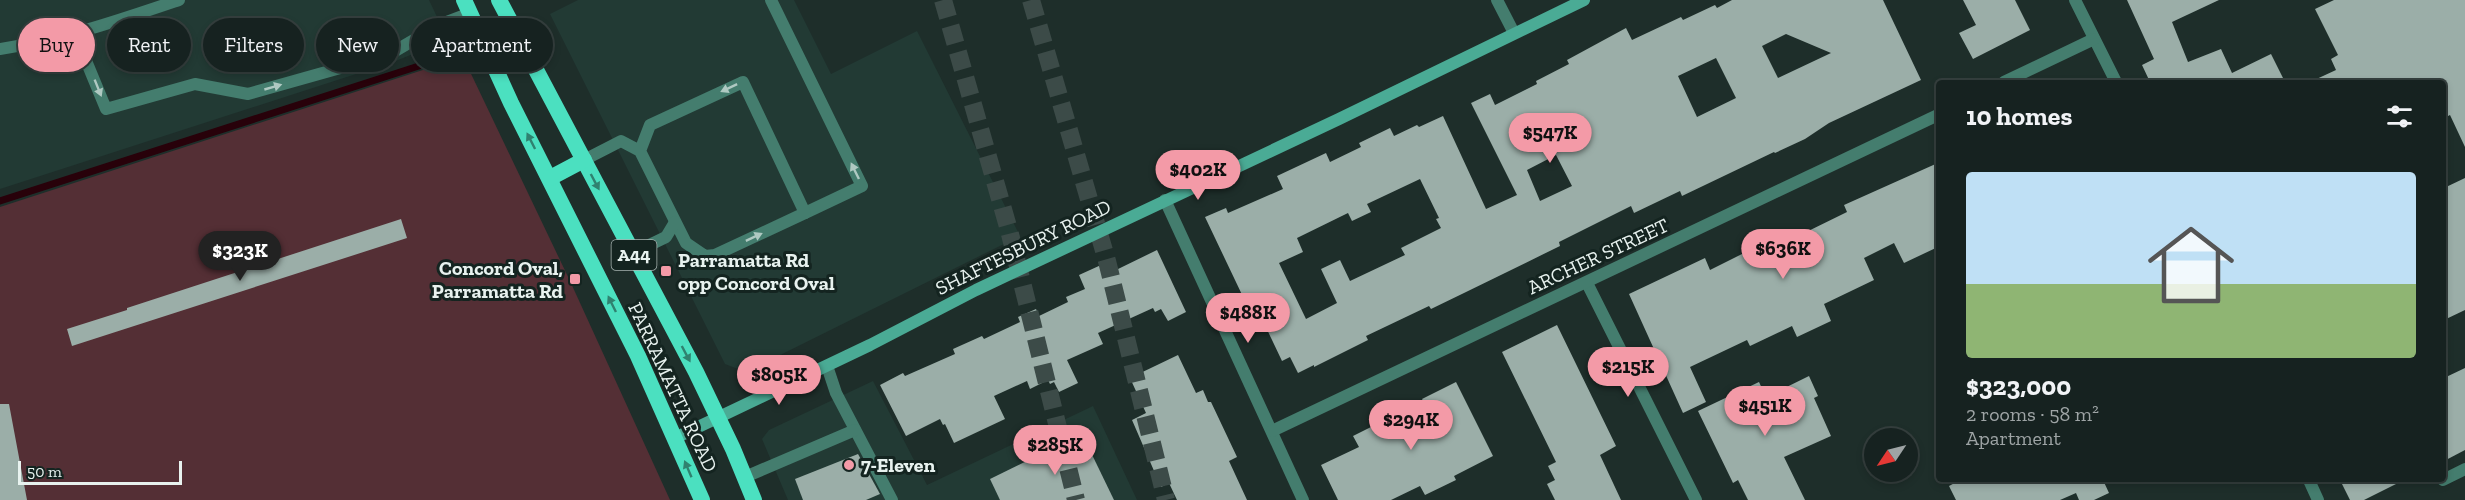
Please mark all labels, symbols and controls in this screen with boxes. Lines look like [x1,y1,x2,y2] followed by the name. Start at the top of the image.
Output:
[18,18,95,72] chip: Buy
[107,18,191,72] chip: Rent
[203,18,304,72] chip: Filters
[316,18,399,72] chip: New
[411,18,553,72] chip: Apartment
[93,79,103,97] one-way arrow
[264,82,282,91] one-way arrow
[720,83,738,93] one-way arrow
[1966,100,2072,132] text: 10 homes
[2383,100,2416,133] icon: filters
[1508,113,1592,164] pin: $547K
[1523,120,1577,144] text: $547K
[526,132,536,149] one-way arrow
[1156,150,1240,201] pin: $402K
[1170,157,1226,181] text: $402K
[850,163,860,180] one-way arrow
[590,173,600,191] one-way arrow
[931,194,1115,300] street label: SHAFTESBURY ROAD
[2137,211,2245,319] icon: home
[1524,213,1672,299] street label: ARCHER STREET
[1741,229,1825,280] pin: $636K
[198,231,282,282] pin: $323K
[746,232,763,241] one-way arrow
[1755,236,1811,260] text: $636K
[212,238,268,262] text: $323K
[612,240,656,270] road number: A44
[678,248,835,295] place label: Parramatta Rd opp Concord Oval
[432,256,564,303] place label: Concord Oval, Parramatta Rd
[659,264,673,278] marker: Parramatta Rd opp Concord Oval
[568,272,582,286] marker: Concord Oval, Parramatta Rd
[1206,293,1290,344] pin: $488K
[607,295,617,312] one-way arrow
[623,298,723,476] street label: PARRAMATTA ROAD
[1220,300,1276,324] text: $488K
[681,346,691,363] one-way arrow
[1586,347,1670,398] pin: $215K
[1602,354,1654,378] text: $215K
[737,355,821,406] pin: $805K
[751,362,807,386] text: $805K
[1966,370,2071,402] text: $323,000
[1723,386,1807,437] pin: $451K
[1738,393,1792,417] text: $451K
[1369,400,1453,451] pin: $294K
[1966,402,2099,426] text: 2 rooms · 58 m²
[1383,407,1439,431] text: $294K
[1013,425,1097,476] pin: $285K
[1966,426,2061,450] text: Apartment
[1864,428,1918,482] north arrow
[1864,428,1918,482] map controls
[1027,432,1083,456] text: $285K
[861,453,935,477] place label: 7-Eleven
[18,458,182,486] scale bar
[842,458,856,472] marker: 7-Eleven
[683,460,693,478] one-way arrow
[27,462,62,481] text: 50 m

